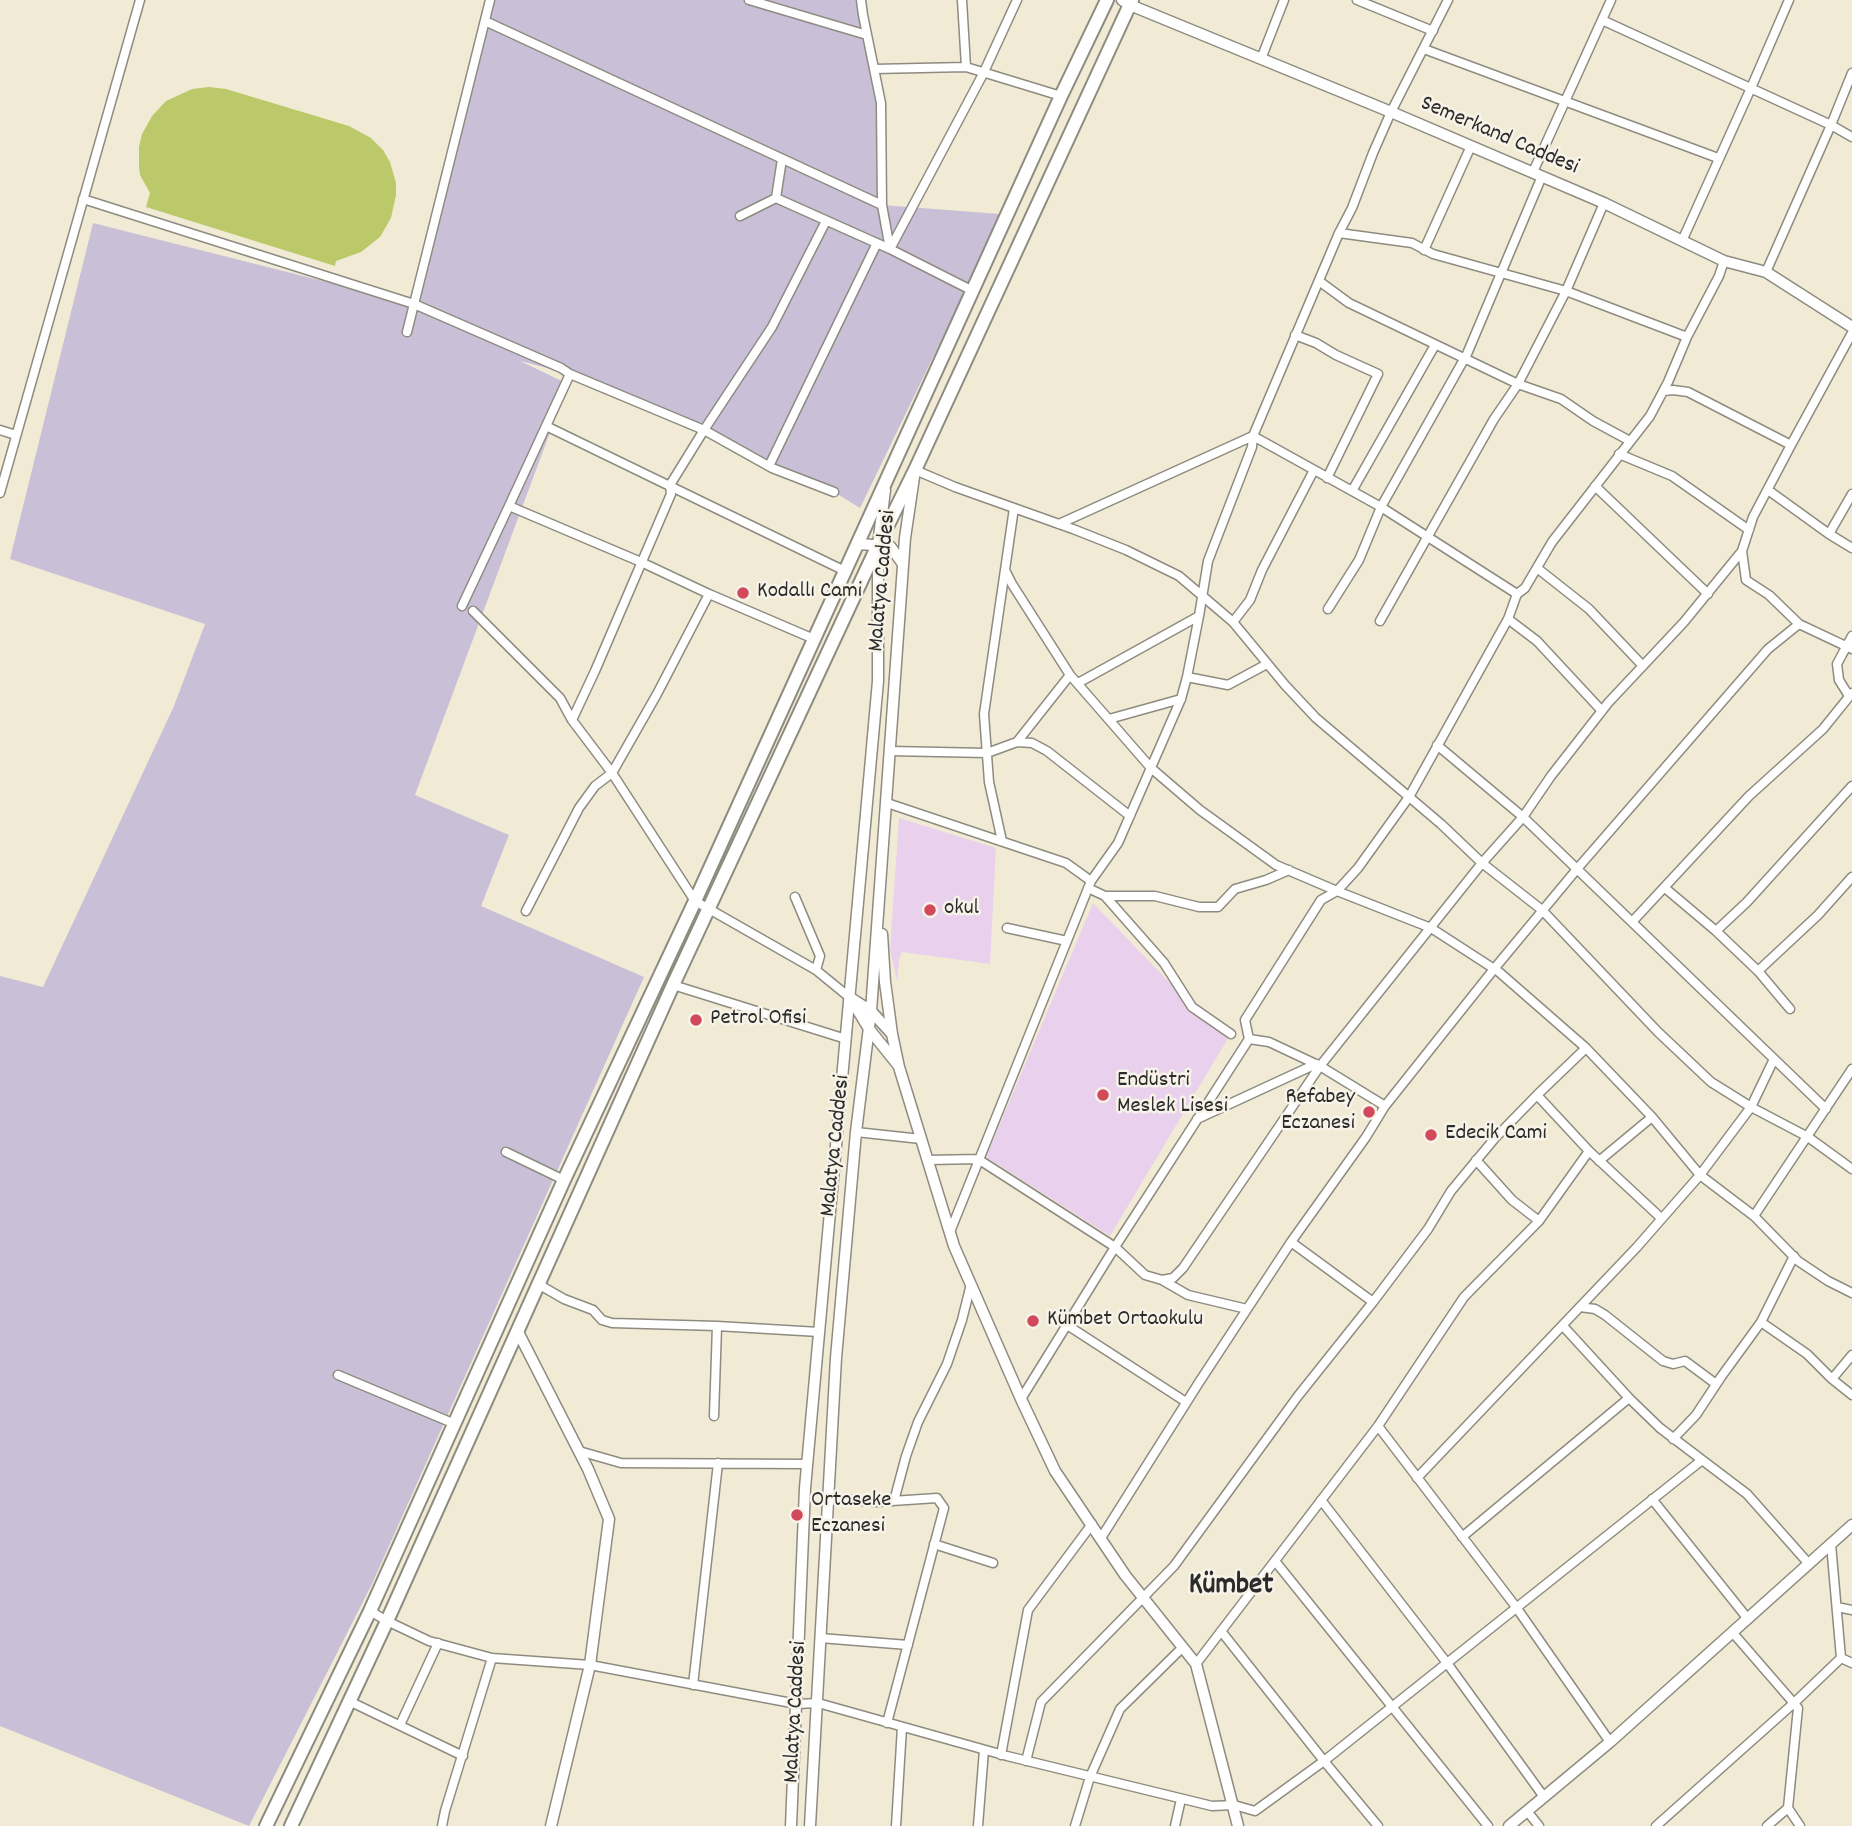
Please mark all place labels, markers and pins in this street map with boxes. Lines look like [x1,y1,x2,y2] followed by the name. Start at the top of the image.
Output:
[757,579,862,607] place label: Kodallı Cami
[735,585,751,601] marker: Kodallı Cami
[944,896,979,924] place label: okul
[922,902,938,918] marker: okul
[710,1006,806,1034] place label: Petrol Ofisi
[688,1012,704,1028] marker: Petrol Ofisi
[1117,1068,1228,1122] place label: Endüstri Meslek Lisesi
[1281,1085,1355,1139] place label: Refabey Eczanesi
[1095,1087,1111,1103] marker: Endüstri Meslek Lisesi
[1361,1104,1377,1120] marker: Refabey Eczanesi
[1445,1121,1547,1149] place label: Edecik Cami
[1423,1127,1439,1143] marker: Edecik Cami
[1047,1307,1203,1335] place label: Kümbet Ortaokulu
[1025,1313,1041,1329] marker: Kümbet Ortaokulu
[811,1488,891,1542] place label: Ortaseke Eczanesi
[789,1507,805,1523] marker: Ortaseke Eczanesi

